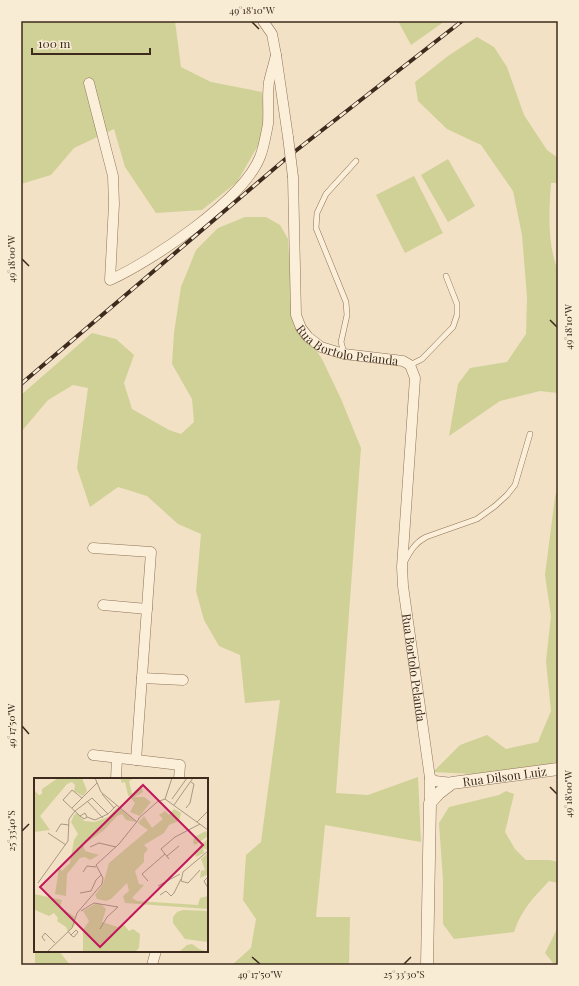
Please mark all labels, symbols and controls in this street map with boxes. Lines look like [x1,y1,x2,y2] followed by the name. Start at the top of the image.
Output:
[229,3,276,17] text: 49°18'10"W
[32,30,150,56] scale bar
[38,35,71,51] text: 100 m
[4,234,18,283] text: 49°18'00"W
[561,303,575,350] text: 49°18'10"W
[293,321,399,368] street label: Rua Bortolo Pelanda
[399,612,430,723] street label: Rua Bortolo Pelanda
[4,703,18,748] text: 49°17'50"W
[462,763,548,790] street label: Rua Dilson Luiz
[561,769,575,818] text: 49°18'00"W
[34,778,208,952] inset map
[4,810,18,852] text: 25°33'40"S
[238,967,283,981] text: 49°17'50"W
[383,967,425,981] text: 25°33'30"S

